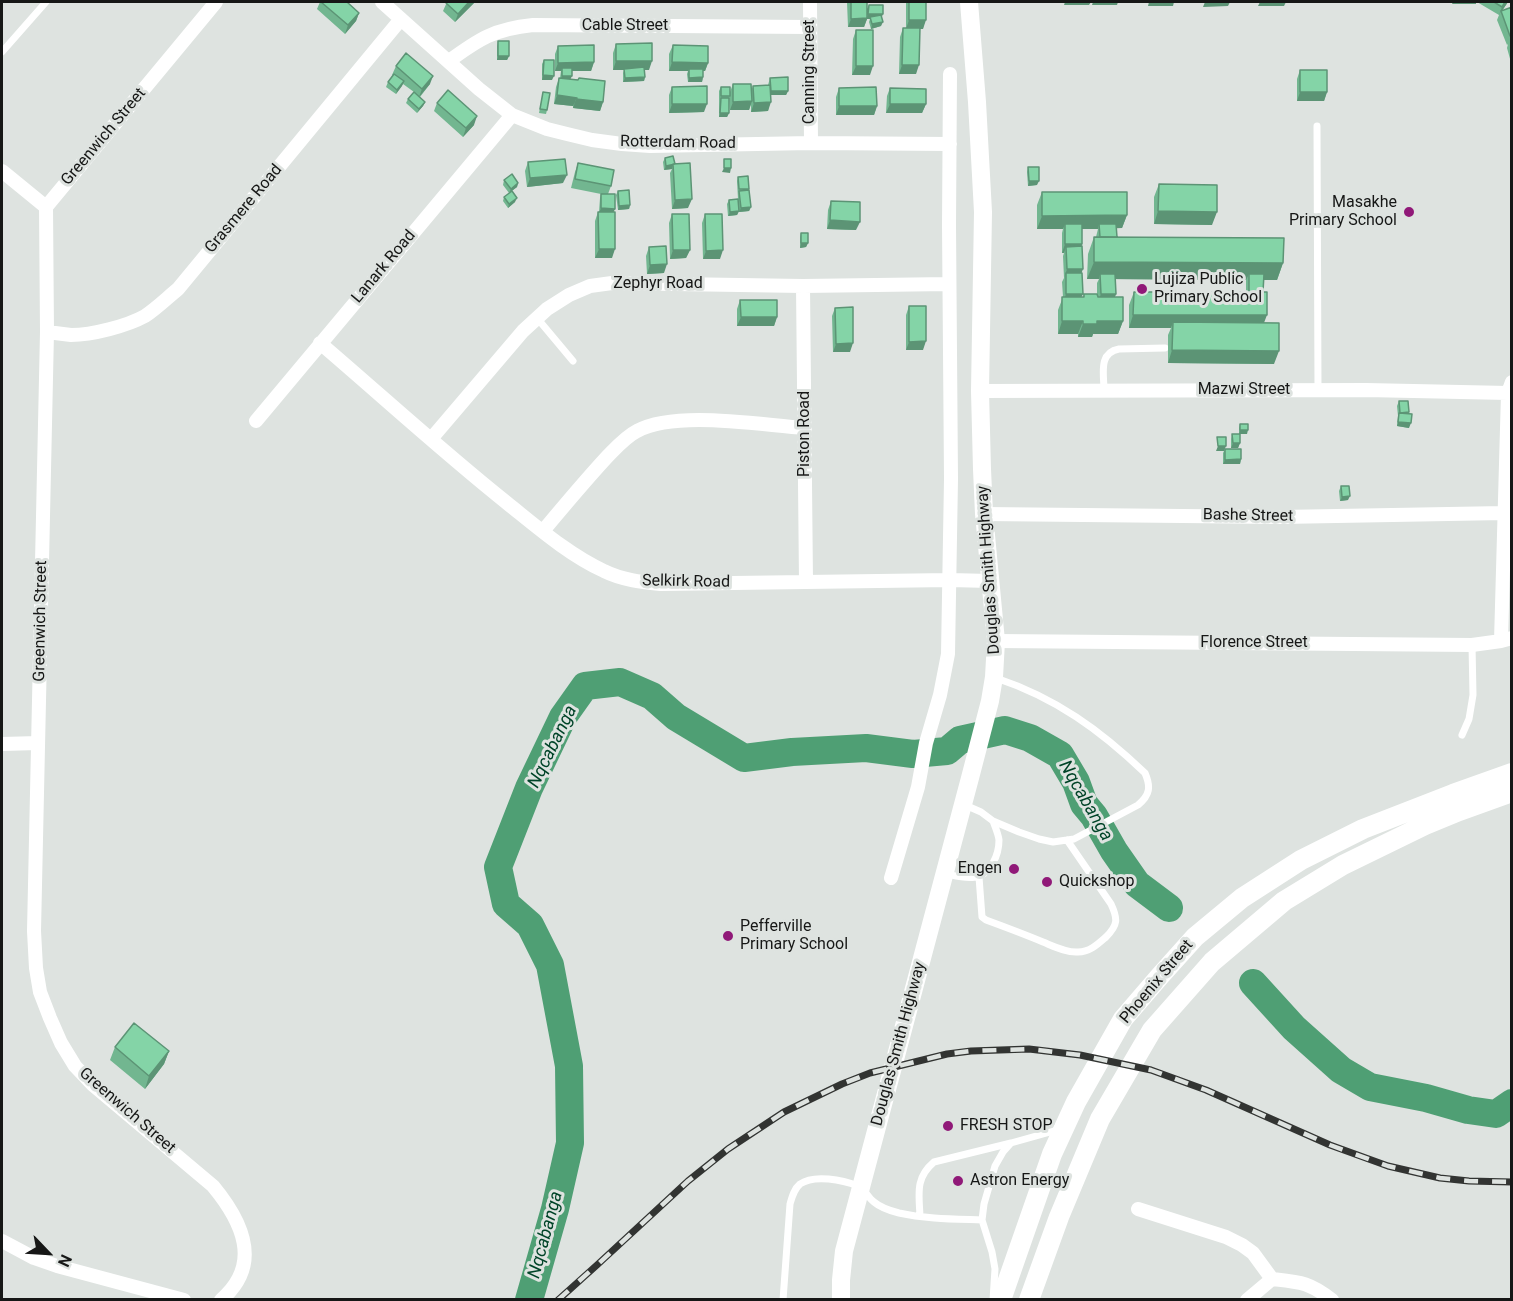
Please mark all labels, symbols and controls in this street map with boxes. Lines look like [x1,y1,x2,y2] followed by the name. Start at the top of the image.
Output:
[582,16,668,36] street label: Cable Street
[800,20,820,124] street label: Canning Street
[58,84,150,190] street label: Greenwich Street
[620,132,736,154] street label: Rotterdam Road
[201,161,287,257] street label: Grasmere Road
[1289,193,1397,231] place label: Masakhe Primary School
[1402,205,1416,219] marker: Masakhe Primary School
[348,227,420,307] street label: Lanark Road
[1154,270,1262,308] place label: Lujiza Public Primary School
[613,274,703,294] street label: Zephyr Road
[1135,282,1149,296] marker: Lujiza Public Primary School
[1198,380,1290,400] street label: Mazwi Street
[795,391,815,477] street label: Piston Road
[974,485,1004,655] street label: Douglas Smith Highway
[1203,506,1293,526] street label: Bashe Street
[30,560,52,682] street label: Greenwich Street
[642,572,730,592] street label: Selkirk Road
[1200,633,1308,653] street label: Florence Street
[524,702,582,792] water label: Nqcabanga
[1053,757,1117,845] water label: Nqcabanga
[958,859,1002,879] place label: Engen
[1007,862,1021,876] marker: Engen
[1059,872,1134,892] place label: Quickshop
[1040,875,1054,889] marker: Quickshop
[740,917,848,955] place label: Pefferville Primary School
[721,929,735,943] marker: Pefferville Primary School
[1116,936,1198,1028] street label: Phoenix Street
[868,960,930,1128] street label: Douglas Smith Highway
[75,1064,179,1158] street label: Greenwich Street
[960,1116,1053,1136] place label: FRESH STOP
[941,1119,955,1133] marker: FRESH STOP
[970,1171,1069,1191] place label: Astron Energy
[951,1174,965,1188] marker: Astron Energy
[524,1189,568,1281] water label: Nqcabanga
[18,1223,78,1283] north arrow
[54,1252,76,1270] text: N

